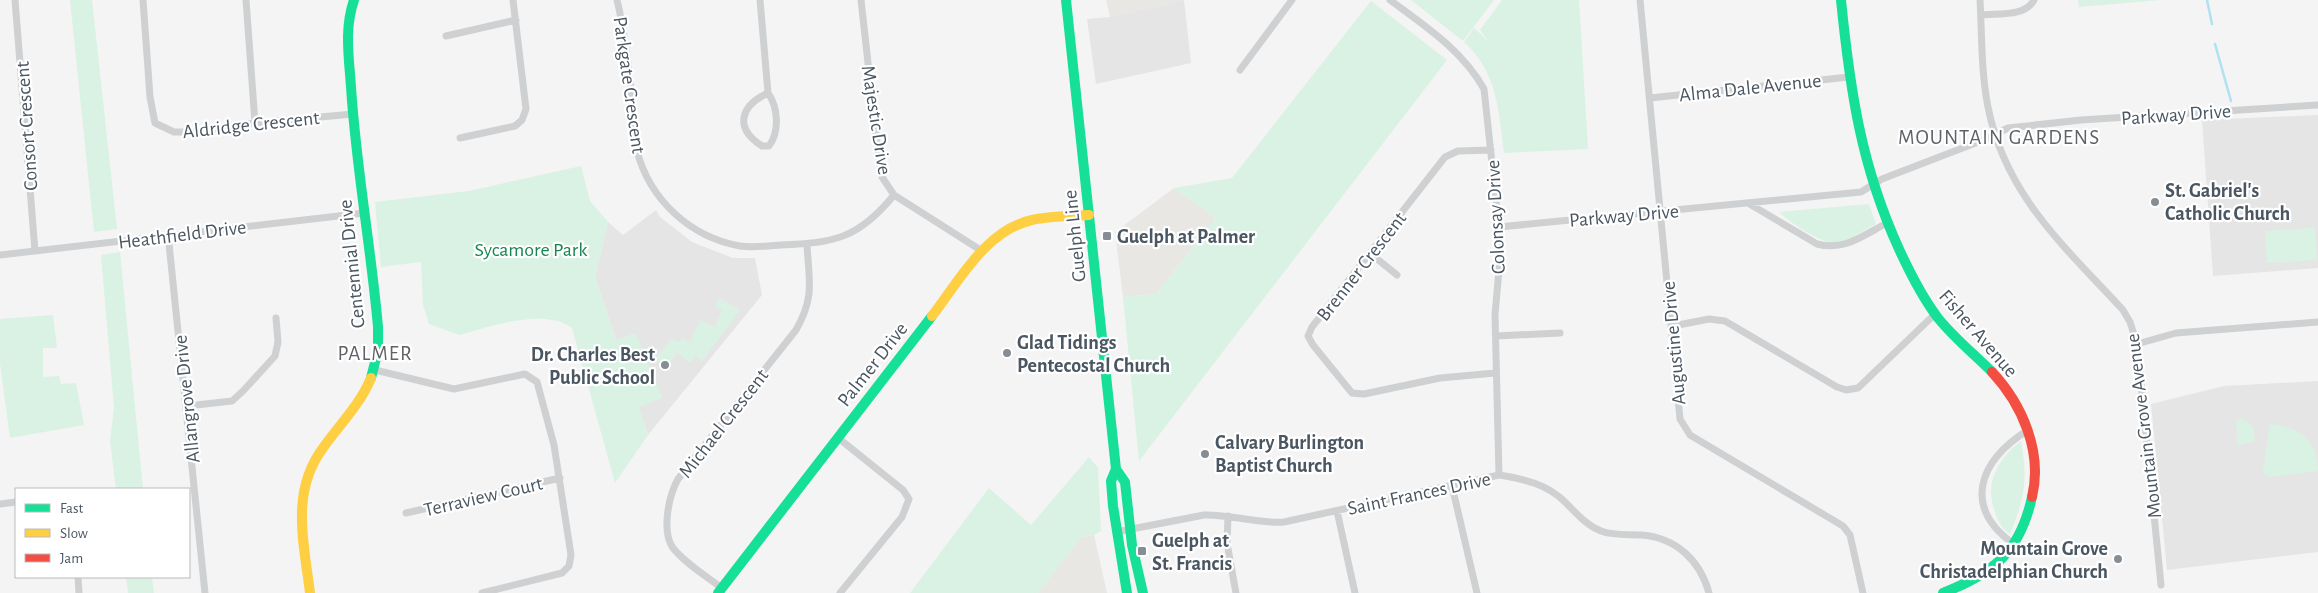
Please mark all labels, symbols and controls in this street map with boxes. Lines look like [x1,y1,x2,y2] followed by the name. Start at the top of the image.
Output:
[609,15,649,156] street label: Parkgate Crescent
[12,60,41,191] street label: Consort Crescent
[857,64,895,176] street label: Majestic Drive
[1678,71,1822,105] street label: Alma Dale Avenue
[2120,101,2232,129] street label: Parkway Drive
[182,108,321,142] street label: Aldridge Crescent
[1898,127,2100,148] district label: MOUNTAIN GARDENS
[1483,159,1509,275] street label: Colonsay Drive
[2165,181,2290,224] place label: St. Gabriel's Catholic Church
[1060,189,1090,283] street label: Guelph Line
[2149,196,2161,208] marker: St. Gabriel's Catholic Church
[335,199,369,329] street label: Centennial Drive
[1568,201,1680,231] street label: Parkway Drive
[1313,208,1411,325] street label: Brenner Crescent
[117,217,247,253] street label: Heathfield Drive
[1117,227,1255,247] place label: Guelph at Palmer
[1101,230,1113,242] marker: Guelph at Palmer
[475,240,587,260] park label: Sycamore Park
[1659,280,1689,406] street label: Augustine Drive
[1935,286,2021,381] street label: Fisher Avenue
[834,319,912,410] street label: Palmer Drive
[2123,332,2165,519] street label: Mountain Grove Avenue
[1017,333,1170,376] place label: Glad Tidings Pentecostal Church
[170,334,204,464] street label: Allangrove Drive
[337,343,413,364] district label: PALMER
[531,345,655,388] place label: Dr. Charles Best Public School
[1001,347,1013,359] marker: Glad Tidings Pentecostal Church
[659,359,671,371] marker: Dr. Charles Best Public School
[675,365,773,482] street label: Michael Crescent
[1215,433,1364,476] place label: Calvary Burlington Baptist Church
[1199,448,1211,460] marker: Calvary Burlington Baptist Church
[1346,469,1493,519] street label: Saint Frances Drive
[422,473,545,520] street label: Terraview Court
[15,488,190,578] legend
[60,501,84,516] text: Fast
[60,526,88,541] text: Slow
[1152,531,1232,574] place label: Guelph at St. Francis
[1920,539,2108,582] place label: Mountain Grove Christadelphian Church
[1136,545,1148,557] marker: Guelph at St. Francis
[60,551,83,566] text: Jam
[2112,553,2124,565] marker: Mountain Grove Christadelphian Church

